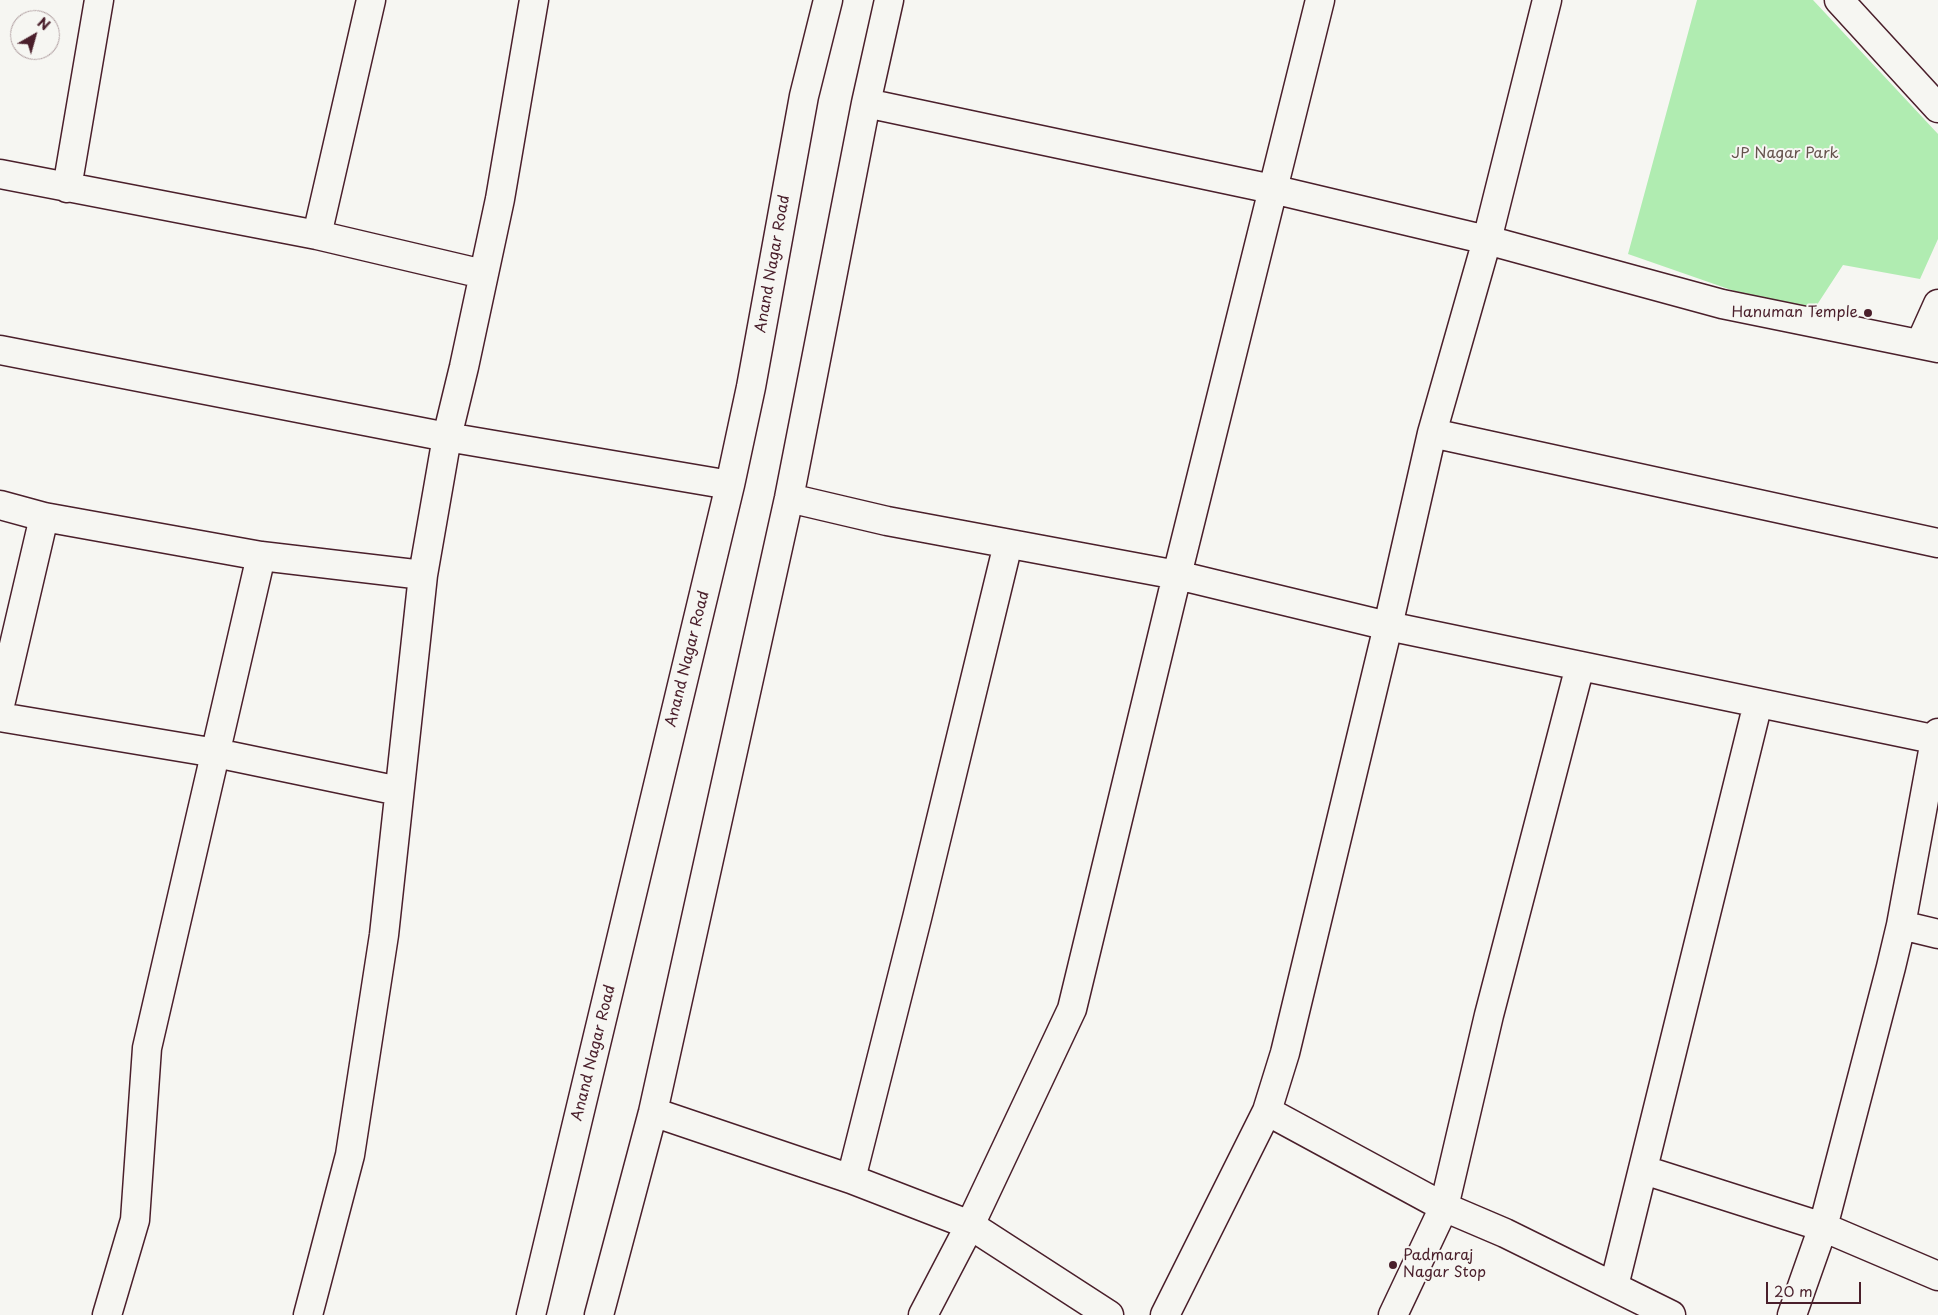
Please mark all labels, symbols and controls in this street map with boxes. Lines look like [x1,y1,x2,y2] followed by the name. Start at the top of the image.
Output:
[10,10,60,60] north arrow
[33,12,55,35] text: N
[1731,145,1839,163] park label: JP Nagar Park
[752,194,794,334] street label: Anand Nagar Road
[1732,304,1858,322] place label: Hanuman Temple
[1862,307,1874,319] marker: Hanuman Temple
[662,589,714,729] street label: Anand Nagar Road
[568,983,620,1123] street label: Anand Nagar Road
[1403,1247,1486,1282] place label: Padmaraj Nagar Stop
[1387,1259,1399,1271] marker: Padmaraj Nagar Stop
[1768,1272,1863,1304] scale bar
[1774,1279,1813,1302] text: 20 m

